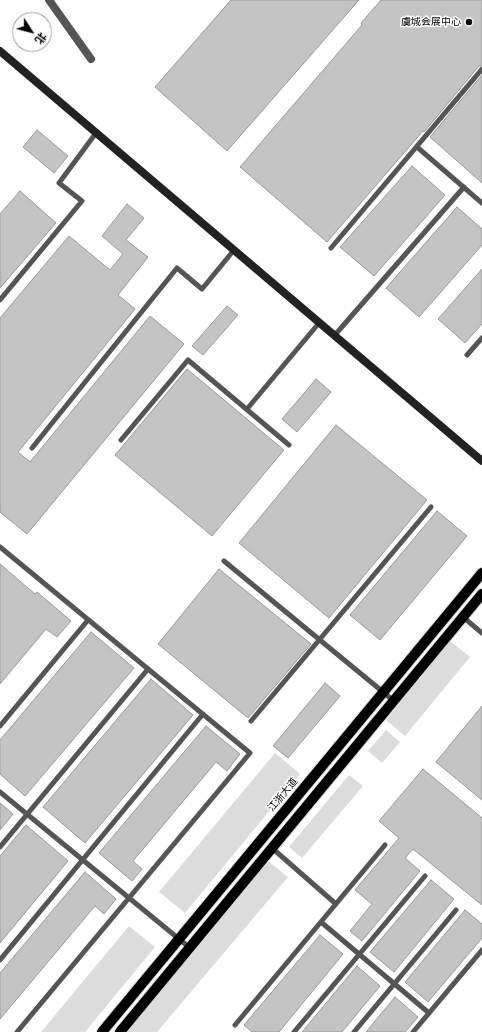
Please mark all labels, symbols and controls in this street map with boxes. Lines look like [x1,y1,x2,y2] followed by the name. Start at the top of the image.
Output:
[12,12,52,52] north arrow
[401,16,461,28] place label: 虞城会展中心
[464,17,474,27] marker: 虞城会展中心
[32,30,50,47] text: 北
[266,776,300,814] street label: 江浙大道

